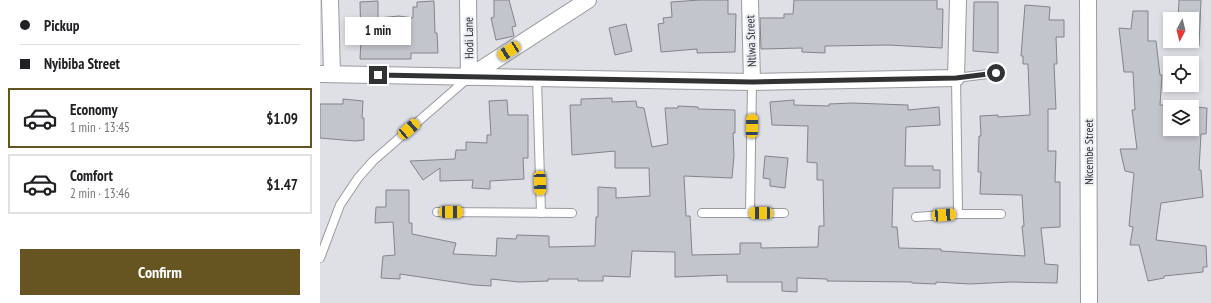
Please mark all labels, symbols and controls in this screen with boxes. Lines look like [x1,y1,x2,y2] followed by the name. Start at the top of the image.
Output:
[1163,12,1199,48] north arrow
[1163,12,1199,136] map controls
[742,14,759,67] street label: Ntlwa Street
[44,16,79,35] text: Pickup
[345,17,411,45] callout: 1 min
[461,17,476,59] street label: Hodi Lane
[365,22,391,39] text: 1 min
[496,39,522,63] car
[44,54,120,73] text: Nyibiba Street
[1163,56,1199,92] button: locate
[987,64,1005,82] route start
[369,66,387,84] route end
[22,100,58,136] icon: car
[70,100,118,119] text: Economy
[1163,100,1199,136] button: layers
[266,109,298,128] text: $1.09
[746,114,758,138] car
[396,117,422,141] car
[70,119,130,136] text: 1 min · 13:45
[1081,119,1096,185] street label: Nkcembe Street
[22,166,58,202] icon: car
[70,166,113,185] text: Comfort
[534,171,546,195] car
[266,175,298,194] text: $1.47
[70,185,130,202] text: 2 min · 13:46
[439,206,463,218] car
[749,207,773,219] car
[932,208,956,222] car
[20,249,300,295] button: Confirm

